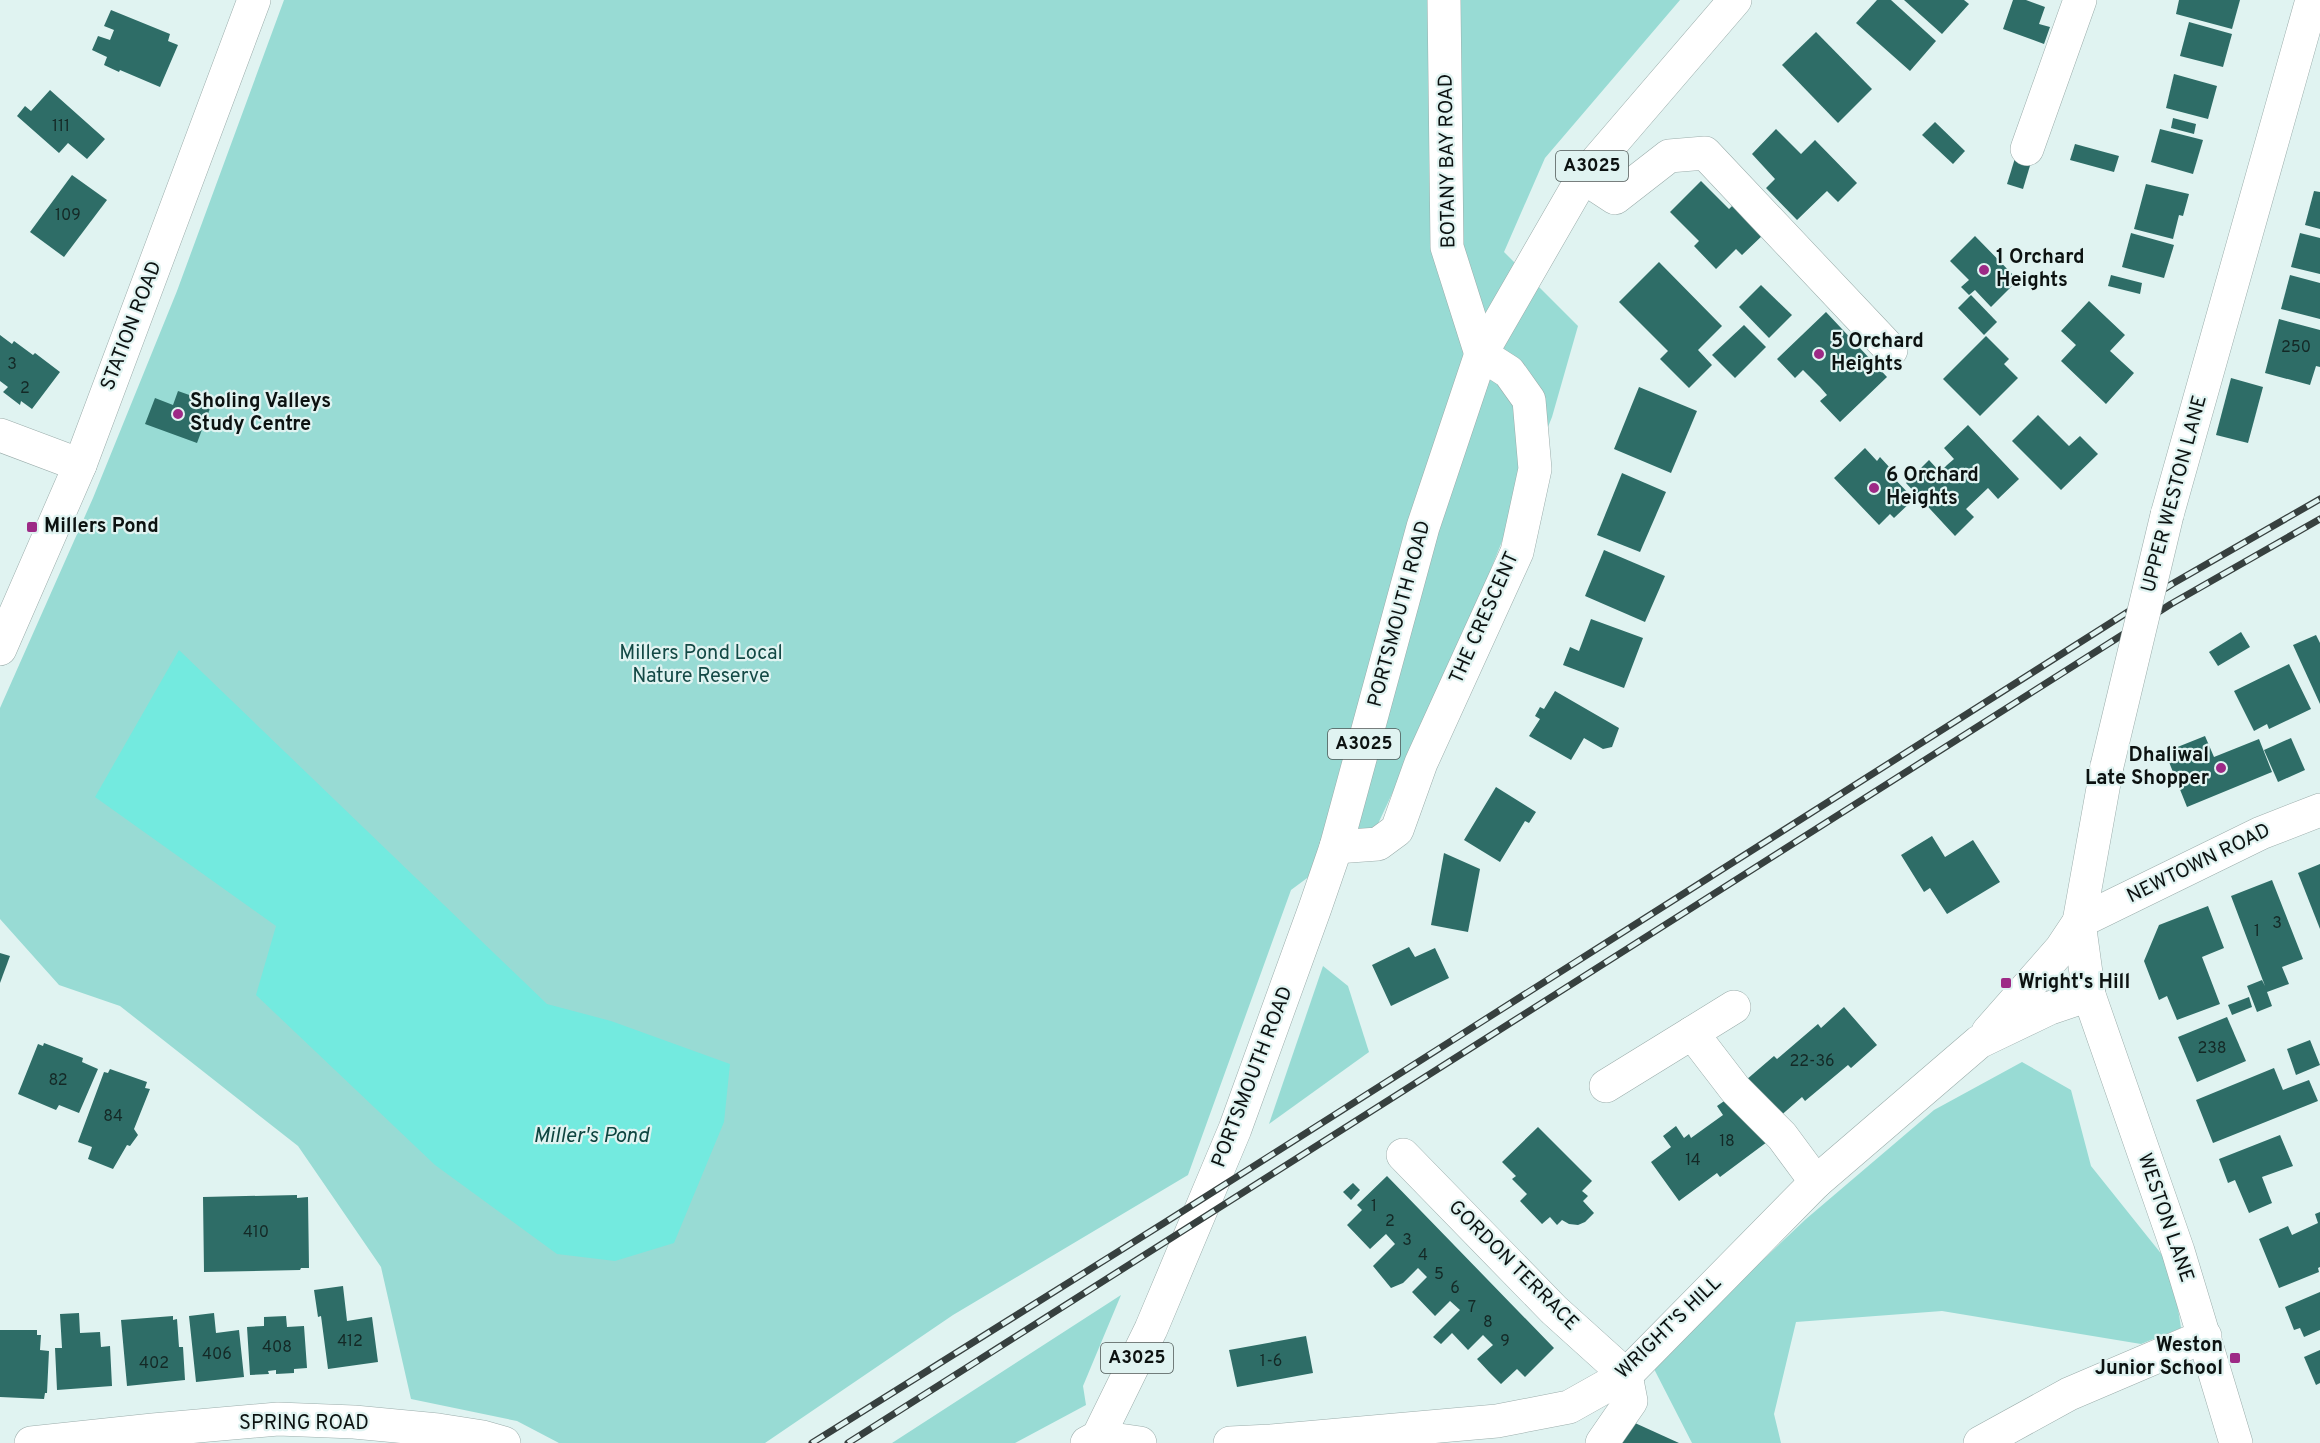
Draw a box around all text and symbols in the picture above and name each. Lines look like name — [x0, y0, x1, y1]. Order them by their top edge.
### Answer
street label: BOTANY BAY ROAD — [1433, 73, 1463, 249]
house number: 111 — [52, 117, 70, 137]
road number: A3025 — [1556, 151, 1628, 181]
house number: 109 — [55, 206, 81, 226]
place label: 1 Orchard Heights — [1996, 245, 2085, 294]
street label: STATION ROAD — [95, 258, 169, 394]
marker: 1 Orchard Heights — [1977, 263, 1991, 277]
place label: 5 Orchard Heights — [1831, 329, 1924, 378]
house number: 250 — [2281, 338, 2311, 358]
marker: 5 Orchard Heights — [1812, 347, 1826, 361]
house number: 3 — [7, 355, 17, 375]
house number: 2 — [20, 379, 30, 399]
place label: Sholing Valleys Study Centre — [190, 389, 331, 438]
street label: UPPER WESTON LANE — [2136, 392, 2214, 596]
marker: Sholing Valleys Study Centre — [171, 407, 185, 421]
place label: 6 Orchard Heights — [1886, 463, 1979, 512]
marker: 6 Orchard Heights — [1867, 481, 1881, 495]
place label: Millers Pond — [44, 514, 159, 540]
street label: PORTSMOUTH ROAD — [1363, 518, 1437, 710]
marker: Millers Pond — [25, 520, 39, 534]
street label: THE CRESCENT — [1444, 548, 1526, 688]
park label: Millers Pond Local Nature Reserve — [619, 641, 783, 690]
road number: A3025 — [1328, 729, 1400, 759]
place label: Dhaliwal Late Shopper — [2085, 743, 2210, 792]
marker: Dhaliwal Late Shopper — [2214, 761, 2228, 775]
street label: NEWTOWN ROAD — [2123, 818, 2275, 910]
house number: 3 — [2272, 914, 2282, 934]
house number: 1 — [2254, 922, 2260, 942]
place label: Wright's Hill — [2018, 970, 2130, 996]
marker: Wright's Hill — [1999, 976, 2013, 990]
street label: PORTSMOUTH ROAD — [1206, 983, 1300, 1171]
house number: 238 — [2197, 1039, 2227, 1059]
house number: 22-36 — [1789, 1052, 1835, 1072]
house number: 82 — [48, 1071, 68, 1091]
house number: 84 — [103, 1107, 123, 1127]
water label: Miller's Pond — [533, 1123, 650, 1150]
house number: 18 — [1719, 1132, 1735, 1152]
street label: WESTON LANE — [2131, 1150, 2199, 1286]
house number: 14 — [1685, 1151, 1701, 1171]
street label: GORDON TERRACE — [1442, 1195, 1584, 1337]
house number: 1 — [1371, 1197, 1377, 1217]
house number: 2 — [1385, 1212, 1395, 1232]
house number: 410 — [243, 1223, 269, 1243]
house number: 3 — [1402, 1231, 1412, 1251]
house number: 4 — [1418, 1246, 1428, 1266]
house number: 5 — [1434, 1265, 1444, 1285]
street label: WRIGHT'S HILL — [1610, 1271, 1728, 1385]
house number: 6 — [1450, 1279, 1460, 1299]
house number: 7 — [1468, 1298, 1476, 1318]
house number: 8 — [1483, 1313, 1493, 1333]
house number: 412 — [337, 1332, 363, 1352]
house number: 9 — [1500, 1332, 1510, 1352]
place label: Weston Junior School — [2095, 1333, 2223, 1382]
house number: 408 — [262, 1338, 292, 1358]
road number: A3025 — [1101, 1343, 1173, 1373]
house number: 406 — [202, 1345, 232, 1365]
marker: Weston Junior School — [2228, 1351, 2242, 1365]
house number: 1-6 — [1260, 1352, 1282, 1372]
house number: 402 — [139, 1354, 169, 1374]
street label: SPRING ROAD — [239, 1411, 369, 1437]

